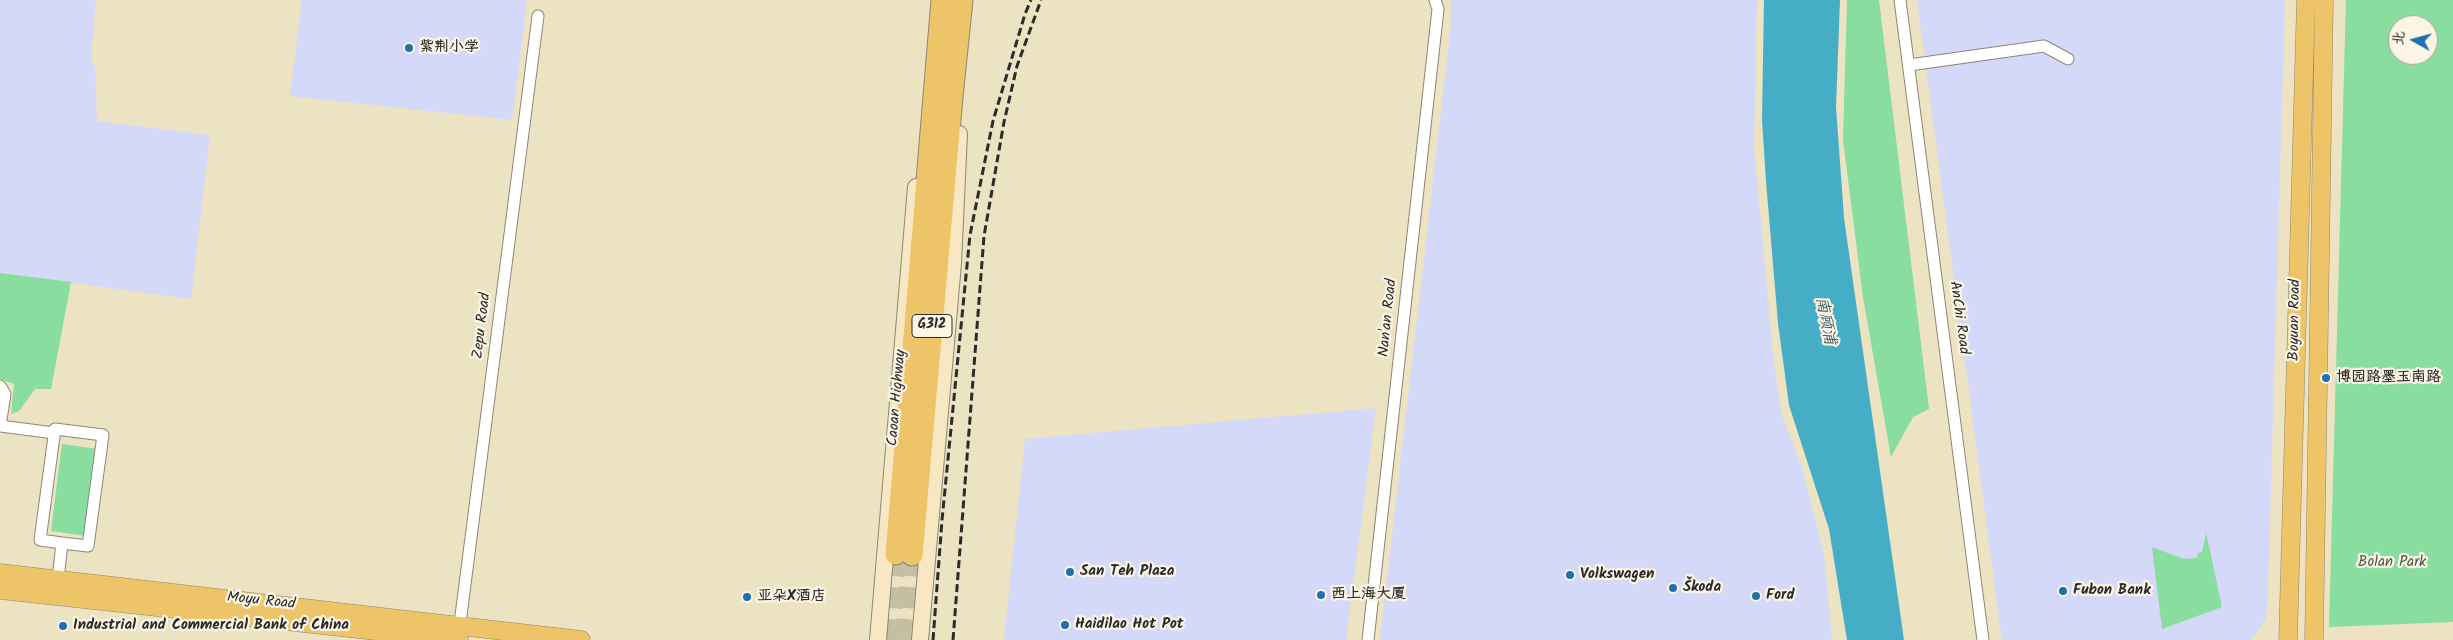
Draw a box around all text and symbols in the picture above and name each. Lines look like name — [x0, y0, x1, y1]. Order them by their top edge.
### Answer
north arrow — [2388, 15, 2438, 65]
text: 北 — [2387, 30, 2411, 47]
place label: 紫荆小学 — [419, 39, 479, 57]
marker: 紫荆小学 — [403, 42, 415, 54]
street label: Nan'an Road — [1376, 278, 1402, 358]
street label: Boyuan Road — [2286, 279, 2306, 361]
street label: AnChi Road — [1944, 280, 1972, 356]
street label: Zepu Road — [470, 292, 496, 360]
water label: 南顾浦 — [1810, 296, 1838, 346]
road number: G312 — [912, 314, 952, 338]
street label: Caoan Highway — [885, 349, 911, 447]
place label: 博园路墨玉南路 — [2336, 369, 2441, 387]
marker: 博园路墨玉南路 — [2320, 372, 2332, 384]
park label: Bolan Park — [2358, 554, 2426, 572]
place label: San Teh Plaza — [1080, 563, 1174, 581]
marker: San Teh Plaza — [1064, 566, 1076, 578]
place label: Volkswagen — [1580, 566, 1654, 584]
marker: Volkswagen — [1564, 569, 1576, 581]
place label: Škoda — [1683, 579, 1721, 597]
marker: Škoda — [1667, 582, 1679, 594]
place label: Fubon Bank — [2073, 582, 2151, 600]
marker: Fubon Bank — [2057, 585, 2069, 597]
place label: 西上海大厦 — [1331, 586, 1406, 604]
place label: Ford — [1766, 587, 1794, 605]
place label: 亚朵X酒店 — [757, 588, 826, 606]
street label: Moyu Road — [226, 589, 296, 615]
marker: 西上海大厦 — [1315, 589, 1327, 601]
marker: Ford — [1750, 590, 1762, 602]
marker: 亚朵X酒店 — [741, 591, 753, 603]
place label: Haidilao Hot Pot — [1075, 616, 1184, 634]
place label: Industrial and Commercial Bank of China — [73, 617, 349, 635]
marker: Haidilao Hot Pot — [1059, 619, 1071, 631]
marker: Industrial and Commercial Bank of China — [57, 620, 69, 632]

